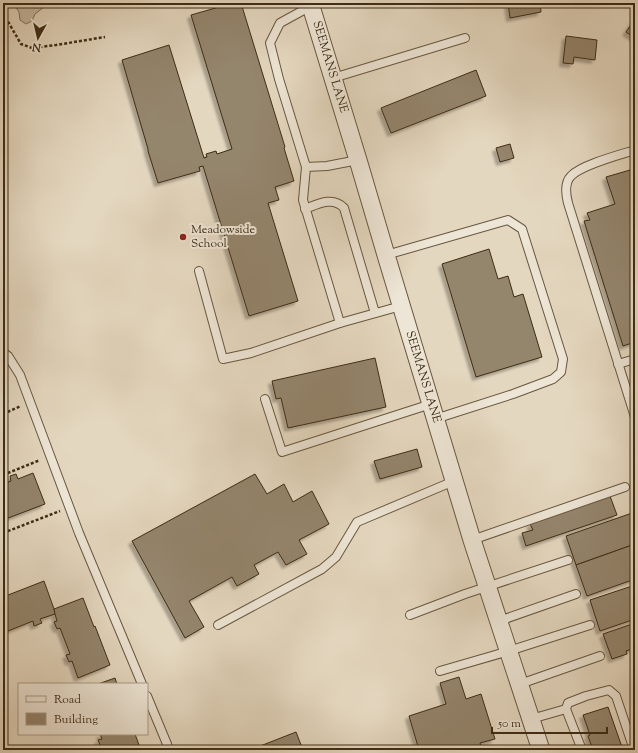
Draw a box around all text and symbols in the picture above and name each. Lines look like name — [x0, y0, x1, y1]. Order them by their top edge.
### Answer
north arrow — [18, 18, 58, 58]
street label: SEEMANS LANE — [307, 19, 353, 116]
text: N — [31, 38, 43, 56]
place label: Meadowside School — [191, 221, 255, 253]
marker: Meadowside School — [178, 232, 188, 242]
street label: SEEMANS LANE — [400, 329, 446, 426]
legend — [18, 683, 148, 735]
text: Road — [54, 691, 81, 709]
scale bar — [492, 709, 607, 735]
text: Building — [54, 711, 98, 729]
text: 50 m — [497, 715, 521, 733]

